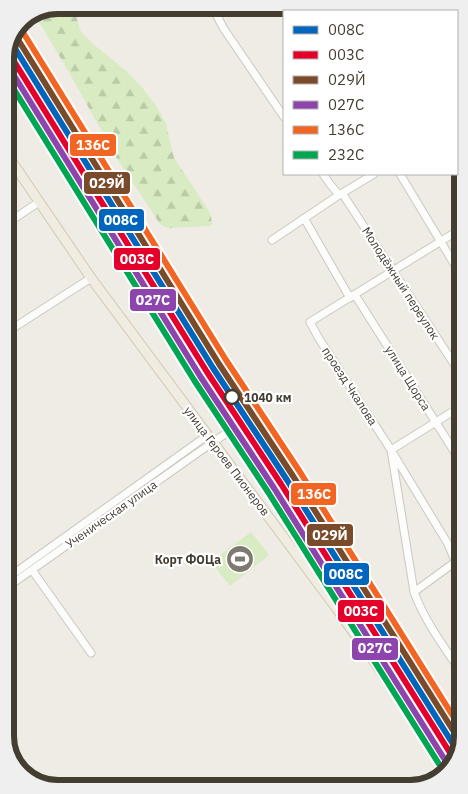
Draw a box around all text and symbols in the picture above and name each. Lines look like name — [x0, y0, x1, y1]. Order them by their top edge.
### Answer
legend — [283, 10, 458, 175]
text: 008С — [328, 20, 364, 39]
text: 003С — [328, 45, 364, 64]
text: 029Й — [328, 70, 366, 89]
text: 027С — [328, 95, 364, 114]
text: 136С — [328, 120, 364, 139]
line badge: 136С — [69, 133, 117, 157]
text: 136С — [76, 136, 110, 154]
text: 232C — [328, 145, 364, 164]
line badge: 029Й — [83, 171, 131, 195]
text: 029Й — [89, 174, 125, 192]
line badge: 008С — [98, 208, 145, 232]
text: 008С — [104, 211, 138, 229]
street label: Молодёжный переулок — [359, 224, 443, 342]
line badge: 003С — [113, 247, 161, 271]
text: 003С — [120, 250, 154, 268]
line badge: 027С — [129, 288, 177, 312]
text: 027С — [136, 291, 170, 309]
street label: улица Щорса — [382, 343, 434, 414]
street label: проезд Чкалова — [319, 344, 381, 429]
marker: 1040 км — [224, 389, 240, 405]
place label: 1040 км — [244, 390, 291, 405]
street label: улица Героев Пионеров — [181, 403, 273, 519]
street label: Ученическая улица — [62, 476, 160, 551]
line badge: 136С — [290, 482, 337, 506]
text: 136С — [297, 485, 331, 503]
line badge: 029Й — [306, 523, 354, 547]
text: 029Й — [312, 526, 348, 544]
sports icon: Корт ФОЦа — [225, 544, 255, 574]
place label: Корт ФОЦа — [155, 552, 221, 567]
line badge: 008С — [323, 562, 370, 586]
text: 008С — [329, 565, 363, 583]
line badge: 003С — [337, 599, 385, 623]
text: 003С — [344, 602, 378, 620]
line badge: 027С — [351, 637, 399, 661]
text: 027С — [358, 639, 392, 657]

